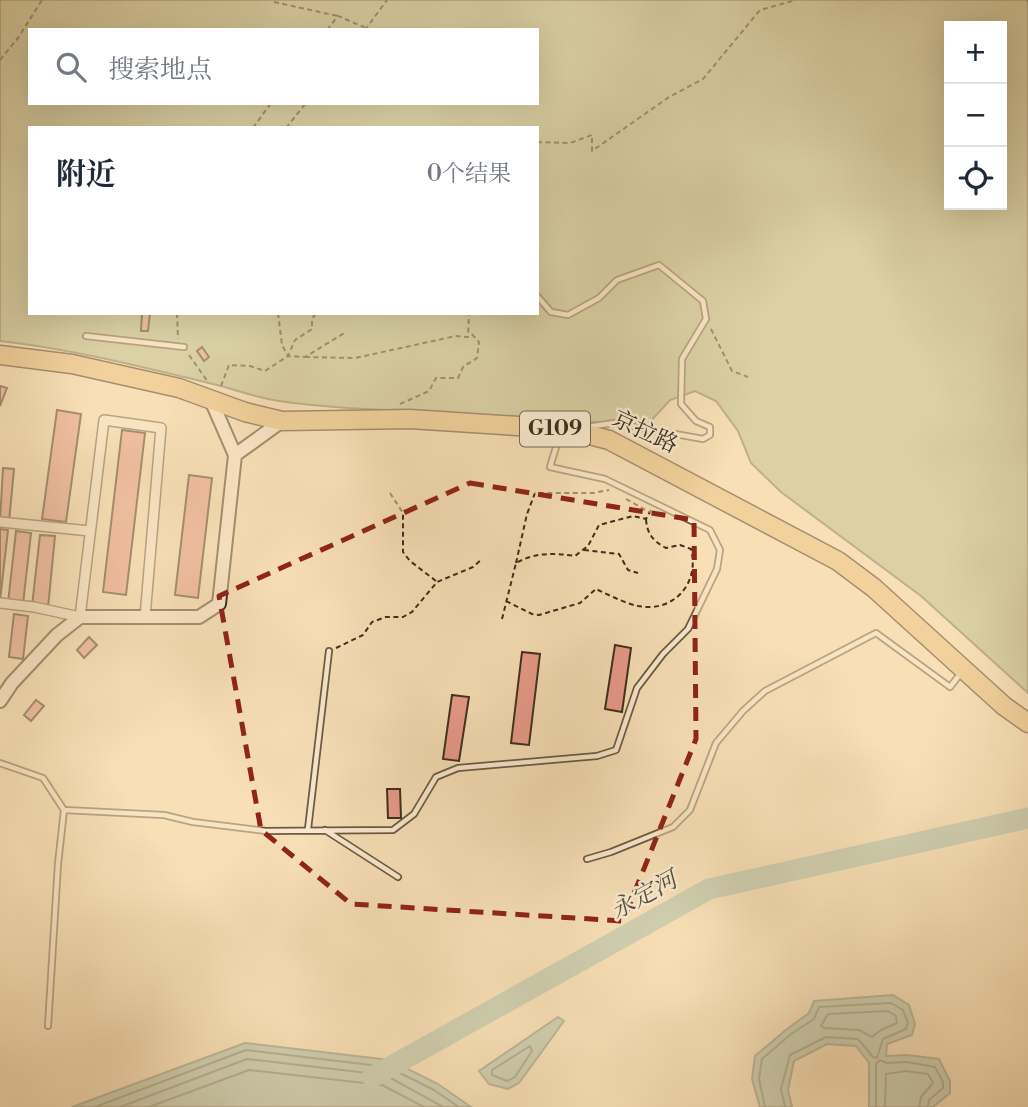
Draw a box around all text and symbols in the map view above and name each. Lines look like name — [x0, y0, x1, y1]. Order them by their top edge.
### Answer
map controls — [944, 21, 1007, 210]
button: + — [944, 21, 1007, 84]
search box — [28, 28, 539, 105]
icon: search — [52, 48, 90, 86]
text: 搜索地点 — [108, 54, 212, 86]
button: − — [944, 84, 1007, 147]
button: locate — [944, 147, 1007, 210]
text: 附近 — [56, 156, 116, 194]
text: 0个结果 — [427, 160, 511, 188]
street label: 京拉路 — [608, 405, 682, 459]
road number: G109 — [520, 412, 590, 446]
water label: 永定河 — [605, 863, 686, 927]

